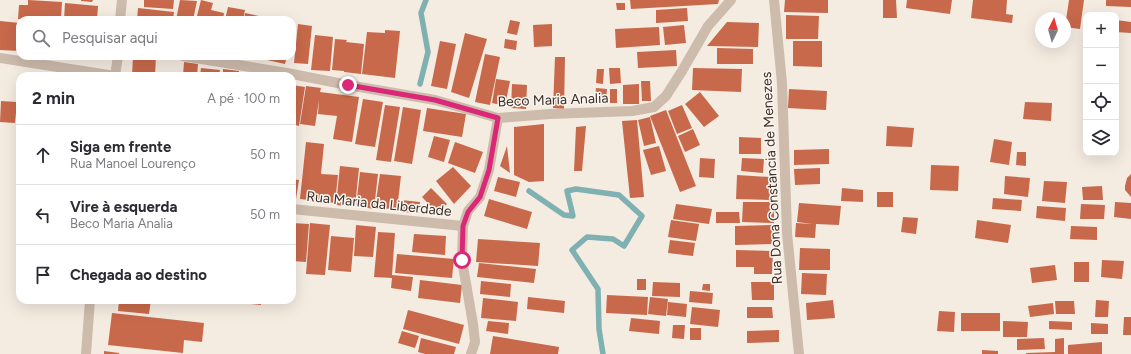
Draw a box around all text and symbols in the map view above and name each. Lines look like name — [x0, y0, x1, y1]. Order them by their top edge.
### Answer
north arrow — [1035, 12, 1071, 48]
map controls — [1083, 12, 1119, 156]
button: + — [1083, 12, 1119, 48]
search box — [16, 16, 296, 60]
icon: search — [30, 27, 52, 49]
text: Pesquisar aqui — [62, 29, 158, 47]
button: − — [1083, 48, 1119, 84]
street label: Rua Dona Constancia de Menezes — [758, 71, 786, 285]
route end — [339, 76, 357, 94]
button: locate — [1083, 84, 1119, 120]
text: 2 min — [32, 88, 75, 108]
street label: Beco Maria Analia — [497, 90, 609, 110]
text: A pé · 100 m — [207, 91, 280, 106]
button: layers — [1083, 120, 1119, 156]
text: Siga em frente — [70, 138, 171, 156]
icon: ahead — [32, 144, 54, 166]
text: 50 m — [250, 147, 280, 162]
text: Rua Manoel Lourenço — [70, 156, 196, 171]
street label: Rua Maria da Liberdade — [306, 188, 453, 220]
text: Vire à esquerda — [70, 198, 177, 216]
icon: left — [32, 204, 54, 226]
text: 50 m — [250, 207, 280, 222]
text: Beco Maria Analia — [70, 216, 173, 231]
route start — [453, 251, 471, 269]
icon: arrive — [32, 264, 54, 286]
text: Chegada ao destino — [70, 266, 207, 284]

